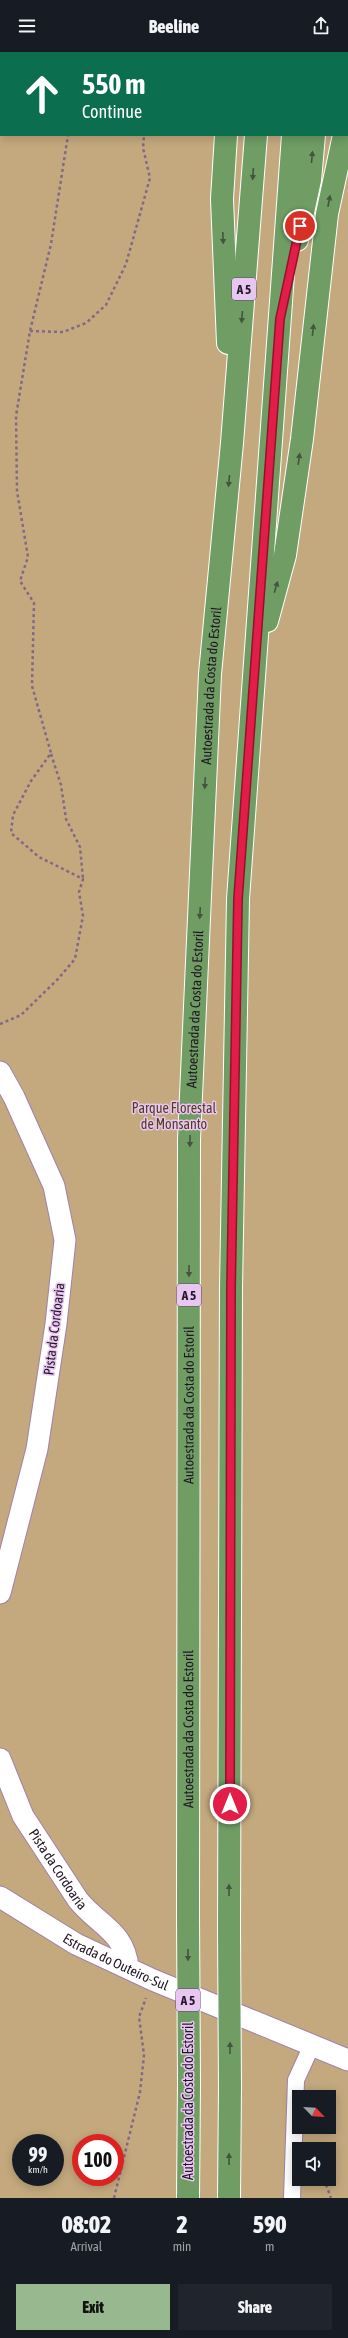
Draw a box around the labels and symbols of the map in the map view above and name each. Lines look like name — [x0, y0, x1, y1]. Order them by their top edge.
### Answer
one-way arrow — [309, 151, 315, 163]
one-way arrow — [249, 168, 256, 180]
one-way arrow — [327, 195, 333, 207]
pin — [283, 209, 317, 243]
one-way arrow — [220, 232, 227, 244]
road number: A 5 — [232, 278, 256, 300]
one-way arrow — [238, 311, 245, 323]
one-way arrow — [310, 324, 316, 336]
one-way arrow — [296, 453, 302, 465]
one-way arrow — [225, 475, 232, 487]
one-way arrow — [274, 580, 280, 593]
street label: Autoestrada da Costa do Estoril — [198, 606, 224, 765]
one-way arrow — [202, 777, 209, 789]
one-way arrow — [196, 907, 203, 919]
street label: Autoestrada da Costa do Estoril — [183, 930, 206, 1088]
park label: Parque Florestal de Monsanto — [132, 1100, 216, 1132]
one-way arrow — [186, 1135, 193, 1147]
one-way arrow — [186, 1265, 192, 1278]
street label: Pista da Cordoaria — [40, 1282, 68, 1376]
road number: A 5 — [177, 1284, 201, 1306]
street label: Autoestrada da Costa do Estoril — [181, 1326, 197, 1484]
street label: Autoestrada da Costa do Estoril — [180, 1650, 196, 1808]
position arrow — [209, 1783, 251, 1825]
street label: Pista da Cordoaria — [26, 1826, 90, 1913]
one-way arrow — [226, 1884, 233, 1896]
street label: Estrada do Outeiro-Sul — [60, 1930, 171, 1994]
one-way arrow — [185, 1949, 191, 1962]
road number: A 5 — [176, 1989, 200, 2011]
street label: Autoestrada da Costa do Estoril — [180, 2022, 196, 2180]
one-way arrow — [227, 2041, 233, 2054]
north arrow — [292, 2090, 336, 2134]
speed limit sign: 100 — [72, 2134, 124, 2186]
one-way arrow — [226, 2152, 232, 2165]

